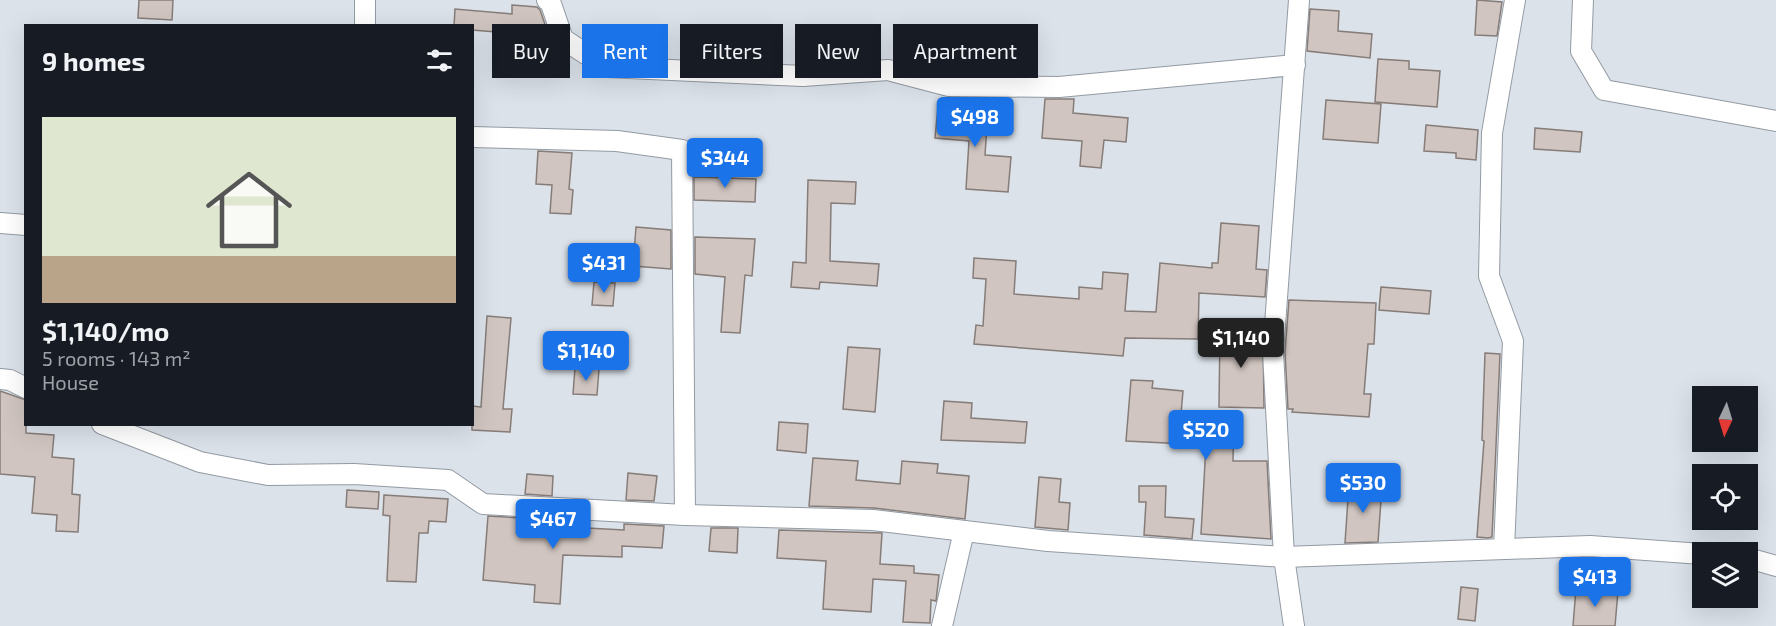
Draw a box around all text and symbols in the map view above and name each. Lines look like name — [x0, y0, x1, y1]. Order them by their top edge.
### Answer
chip: Buy — [492, 24, 570, 78]
chip: Rent — [582, 24, 668, 78]
chip: Filters — [680, 24, 783, 78]
chip: New — [795, 24, 881, 78]
chip: Apartment — [893, 24, 1038, 78]
icon: filters — [423, 44, 456, 77]
text: 9 homes — [42, 45, 145, 76]
pin: $498 — [939, 97, 1011, 148]
text: $498 — [951, 104, 999, 128]
pin: $344 — [689, 138, 761, 189]
text: $344 — [701, 145, 749, 169]
icon: home — [195, 156, 303, 264]
pin: $431 — [568, 243, 640, 294]
text: $431 — [582, 250, 626, 274]
text: $1,140/mo — [42, 315, 169, 346]
pin: $1,140 — [1192, 318, 1290, 369]
text: $1,140 — [1212, 325, 1270, 349]
pin: $1,140 — [537, 331, 635, 382]
text: $1,140 — [557, 338, 615, 362]
text: 5 rooms · 143 m² — [42, 346, 191, 370]
text: House — [42, 370, 99, 394]
north arrow — [1692, 386, 1758, 452]
map controls — [1692, 386, 1758, 608]
pin: $520 — [1170, 410, 1242, 461]
text: $520 — [1183, 417, 1229, 441]
pin: $530 — [1327, 463, 1399, 514]
button: locate — [1692, 464, 1758, 530]
text: $530 — [1340, 470, 1386, 494]
pin: $467 — [517, 499, 589, 550]
text: $467 — [530, 506, 576, 530]
button: layers — [1692, 542, 1758, 608]
pin: $413 — [1559, 557, 1631, 608]
text: $413 — [1573, 564, 1617, 588]

